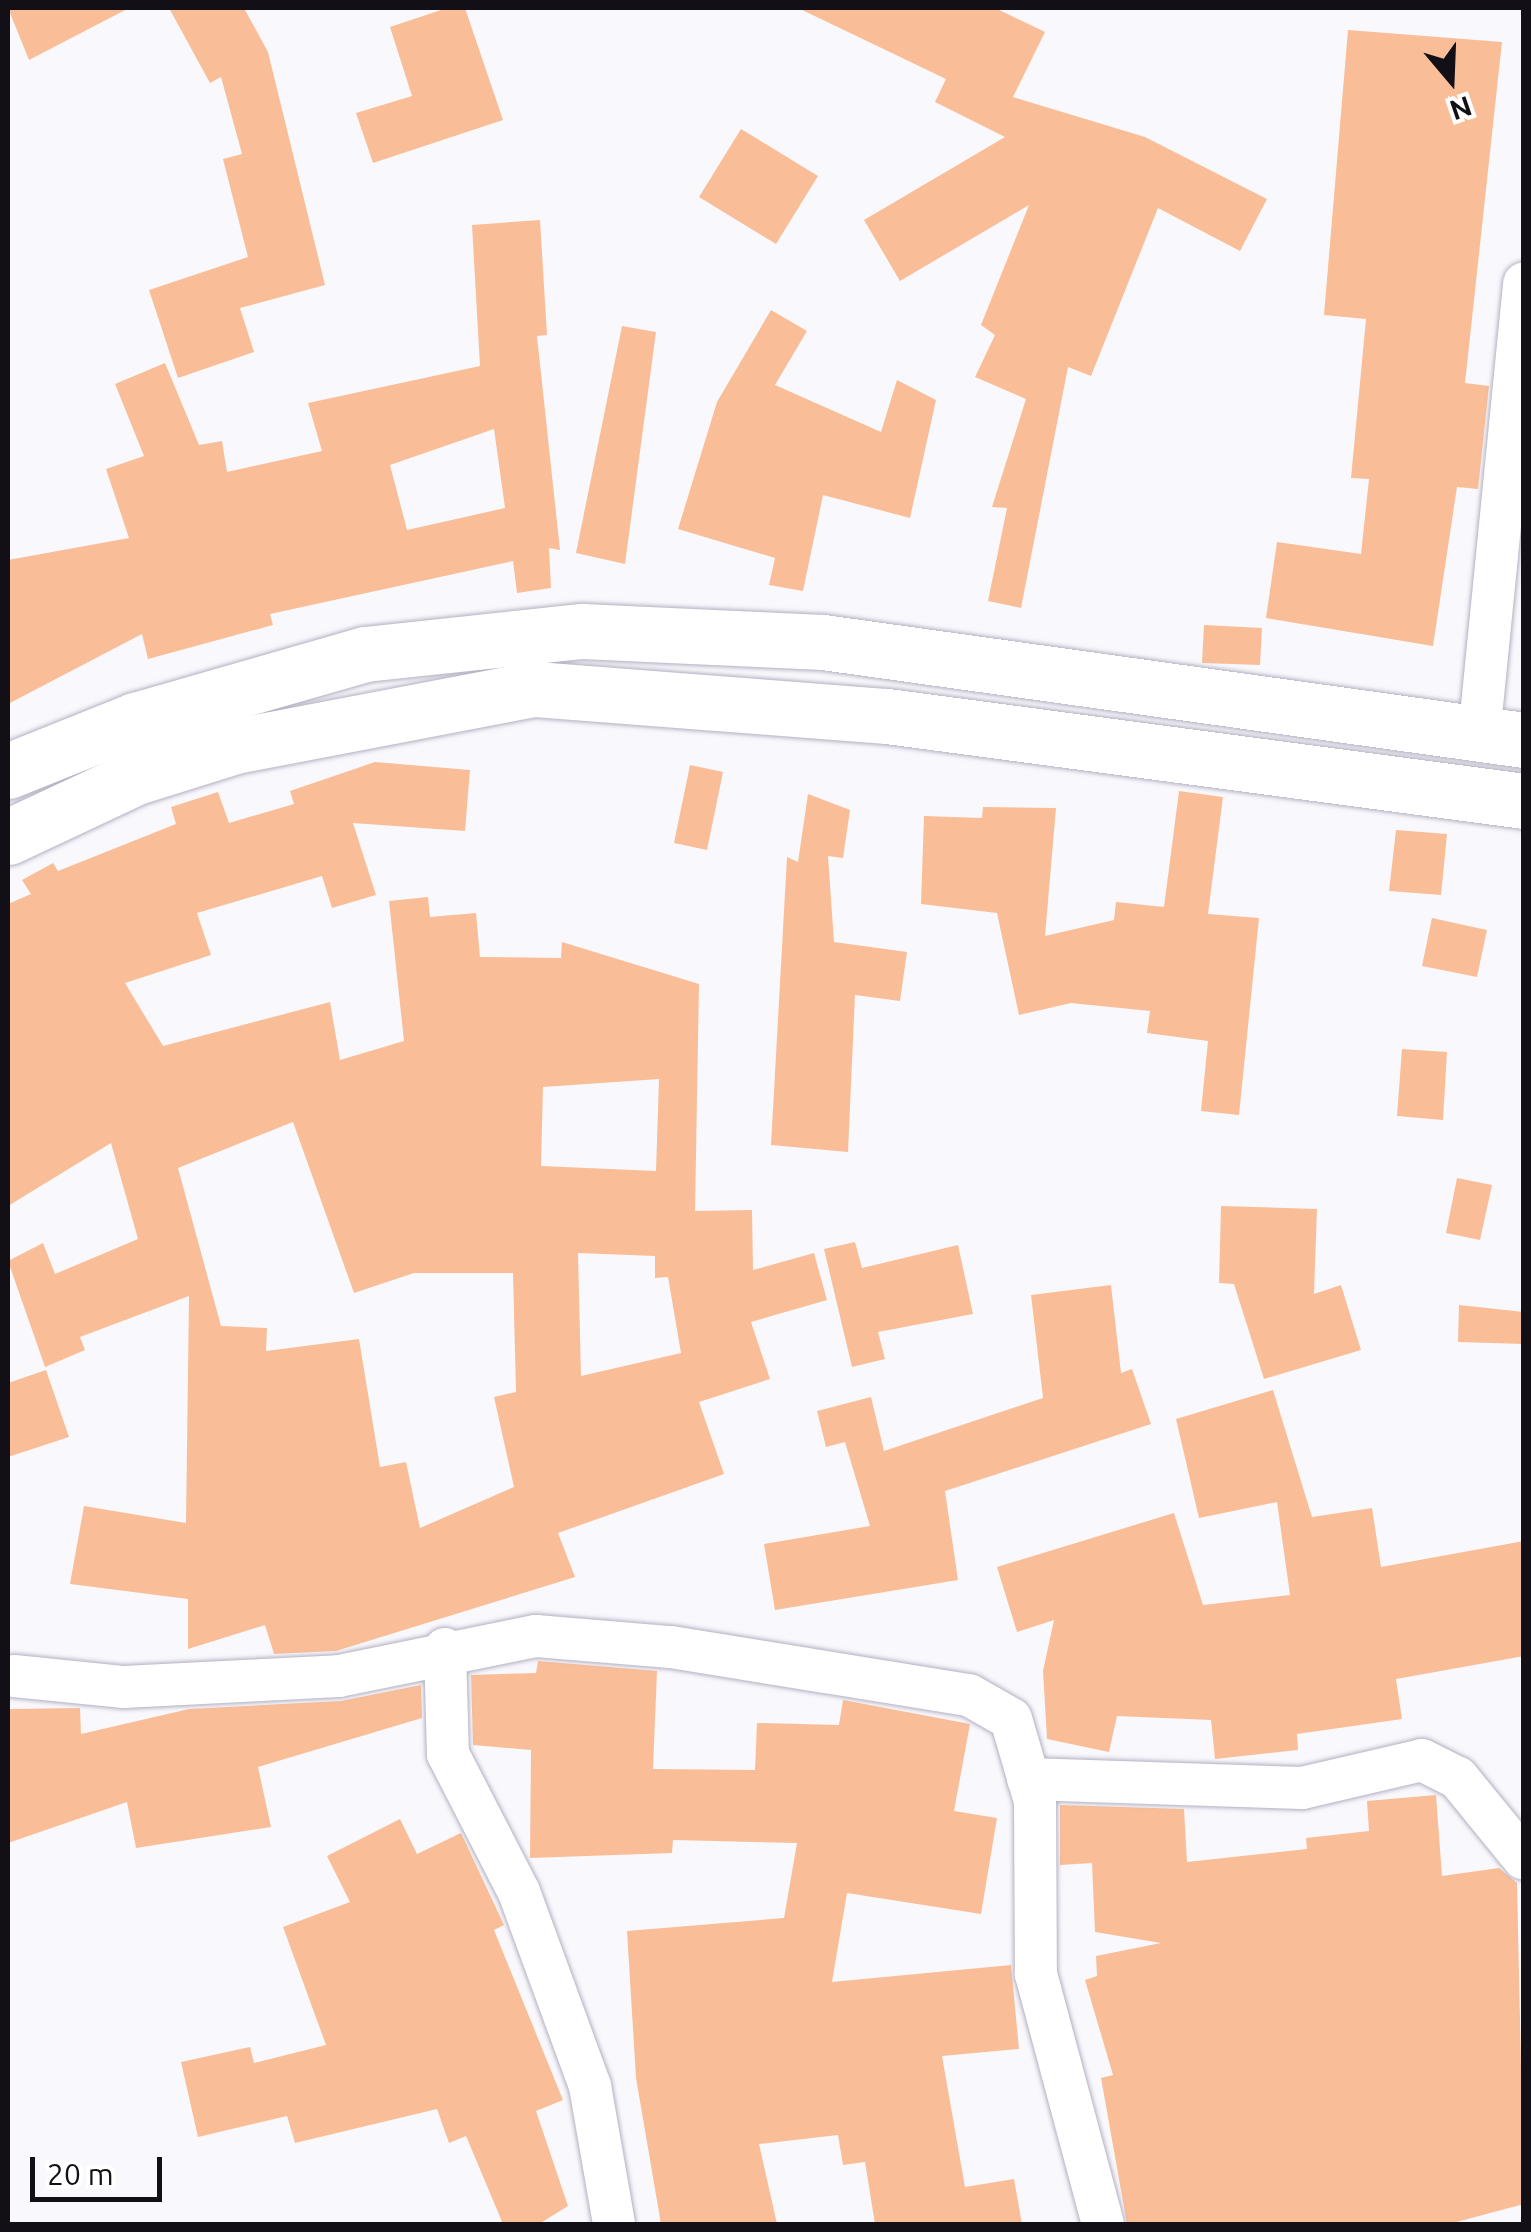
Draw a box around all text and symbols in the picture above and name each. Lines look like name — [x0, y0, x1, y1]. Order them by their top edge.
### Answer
north arrow — [1401, 30, 1501, 130]
text: N — [1446, 91, 1476, 127]
scale bar — [35, 2137, 168, 2199]
text: 20 m — [47, 2157, 114, 2191]

